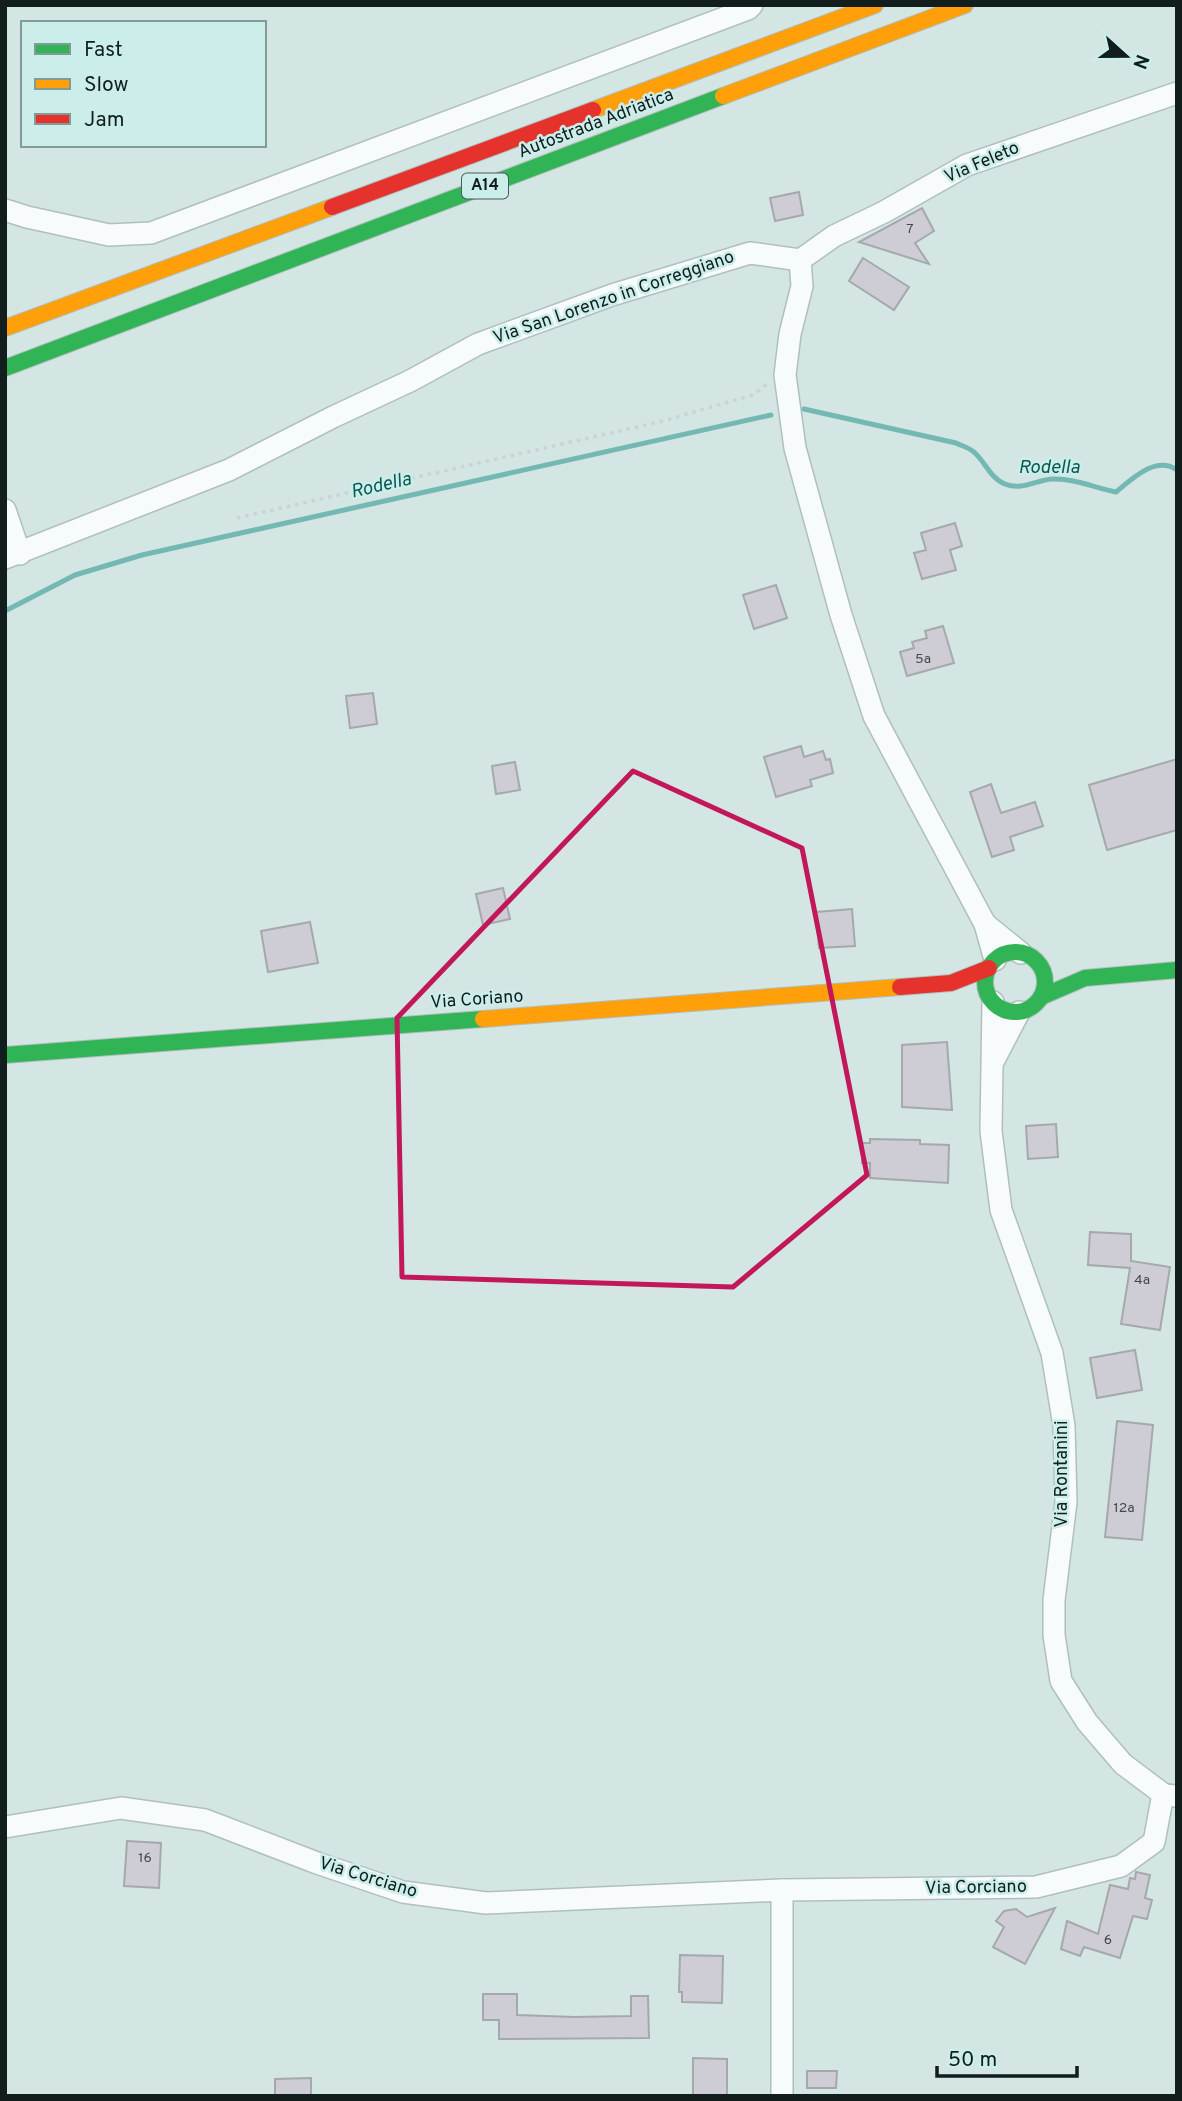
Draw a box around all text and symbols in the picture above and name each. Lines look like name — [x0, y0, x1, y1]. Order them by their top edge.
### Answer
legend — [21, 21, 266, 147]
north arrow — [1091, 21, 1161, 91]
text: Fast — [84, 37, 123, 64]
text: N — [1126, 51, 1154, 72]
text: Slow — [84, 72, 129, 99]
street label: Autostrada Adriatica — [515, 84, 677, 164]
text: Jam — [84, 107, 125, 134]
street label: Via Feleto — [941, 137, 1023, 189]
road number: A14 — [462, 174, 508, 198]
house number: 7 — [906, 221, 914, 238]
street label: Via San Lorenzo in Correggiano — [490, 246, 738, 350]
water label: Rodella — [1018, 456, 1080, 480]
water label: Rodella — [348, 467, 414, 505]
house number: 5a — [915, 651, 931, 668]
street label: Via Coriano — [430, 985, 524, 1015]
house number: 4a — [1134, 1272, 1150, 1289]
street label: Via Rontanini — [1051, 1420, 1074, 1528]
house number: 12a — [1113, 1500, 1135, 1517]
house number: 16 — [138, 1850, 152, 1867]
street label: Via Corciano — [316, 1852, 420, 1904]
street label: Via Corciano — [925, 1876, 1027, 1900]
house number: 6 — [1104, 1932, 1112, 1949]
scale bar — [937, 2035, 1077, 2078]
text: 50 m — [948, 2047, 997, 2074]

